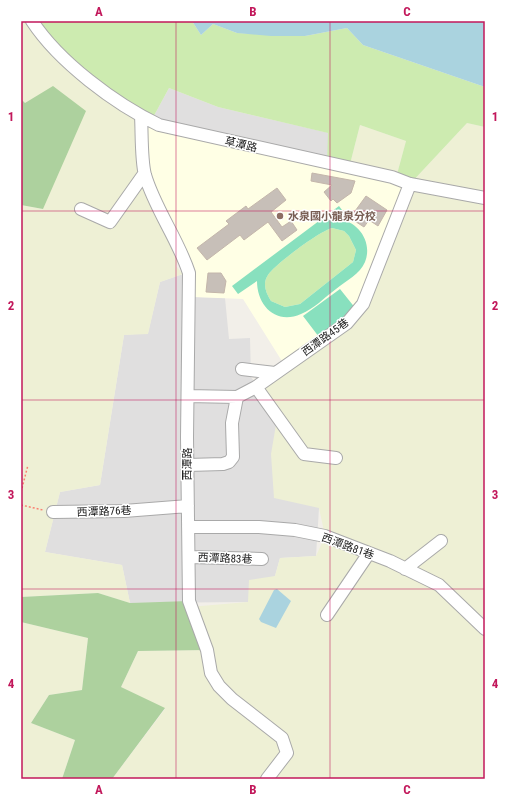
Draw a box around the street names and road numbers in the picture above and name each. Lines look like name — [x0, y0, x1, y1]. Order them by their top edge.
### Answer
street label: 草潭路 — [223, 134, 258, 155]
street label: 西潭路45巷 — [299, 316, 351, 359]
street label: 西潭路 — [181, 448, 194, 481]
street label: 西潭路76巷 — [76, 504, 132, 519]
street label: 西潭路81巷 — [320, 531, 376, 562]
street label: 西潭路83巷 — [197, 551, 253, 566]

